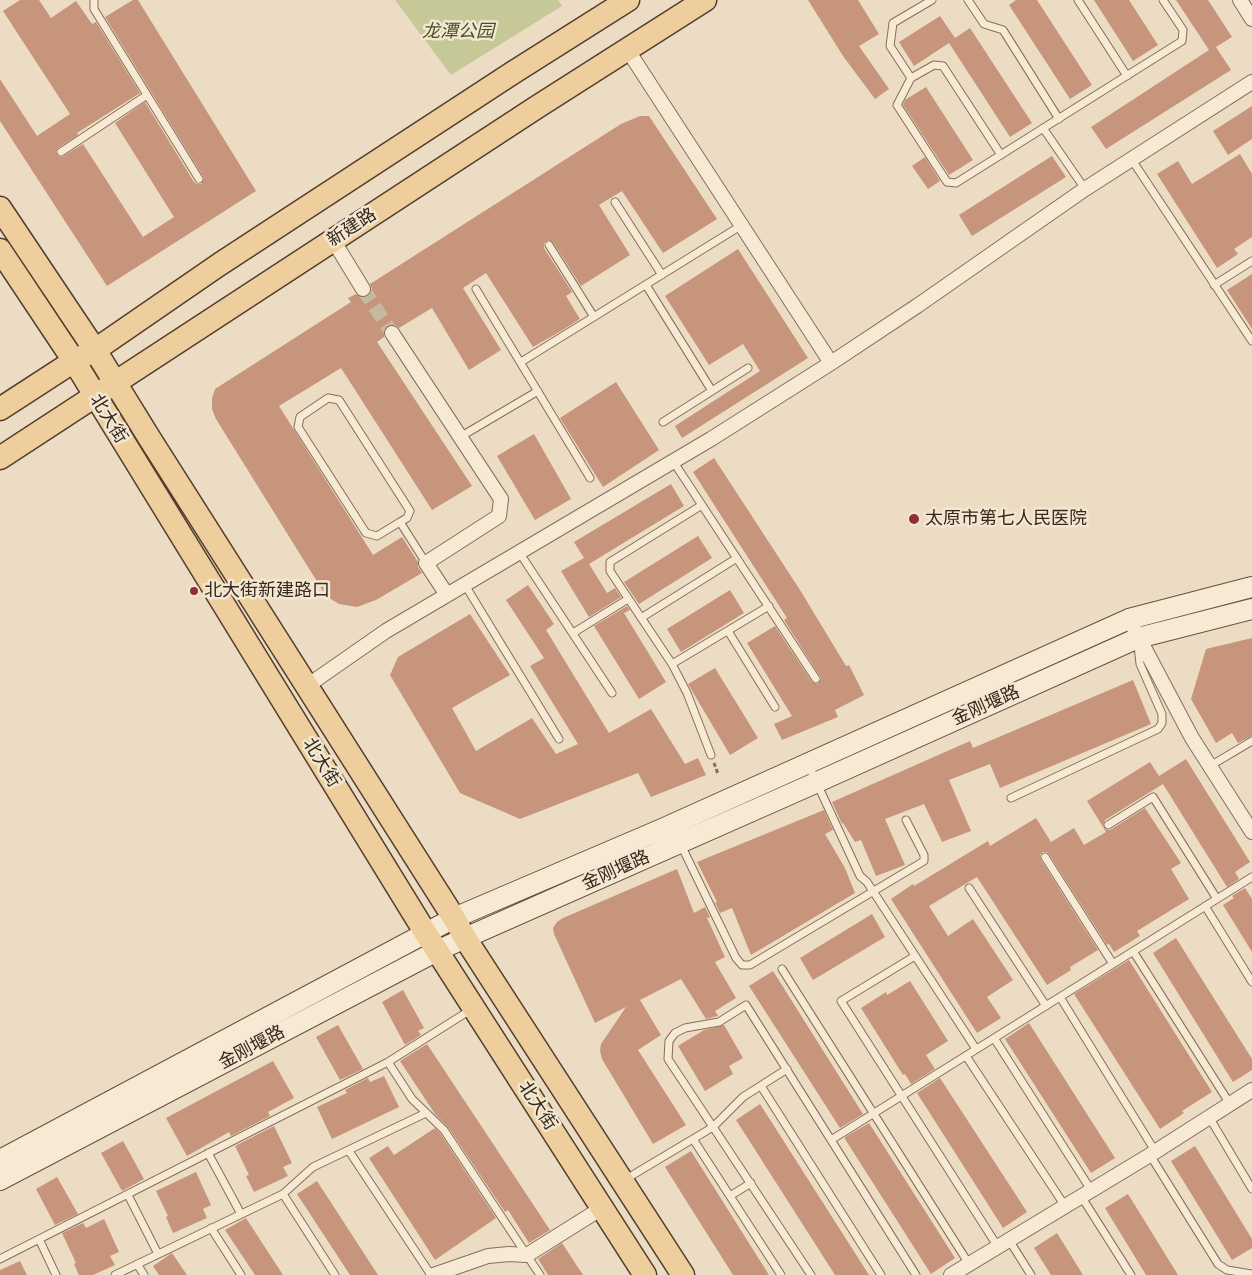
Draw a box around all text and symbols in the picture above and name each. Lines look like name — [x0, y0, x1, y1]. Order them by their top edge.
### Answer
park label: 龙潭公园 — [422, 21, 494, 43]
street label: 新建路 — [323, 204, 381, 252]
street label: 北大街 — [85, 390, 131, 448]
place label: 太原市第七人民医院 — [925, 508, 1087, 530]
marker: 太原市第七人民医院 — [907, 512, 921, 526]
place label: 北大街新建路口 — [204, 580, 330, 602]
marker: 北大街新建路口 — [188, 585, 200, 597]
street label: 金刚堰路 — [949, 681, 1023, 731]
street label: 北大街 — [298, 734, 344, 792]
street label: 金刚堰路 — [579, 846, 653, 896]
street label: 金刚堰路 — [215, 1022, 289, 1074]
street label: 北大街 — [513, 1077, 561, 1135]

